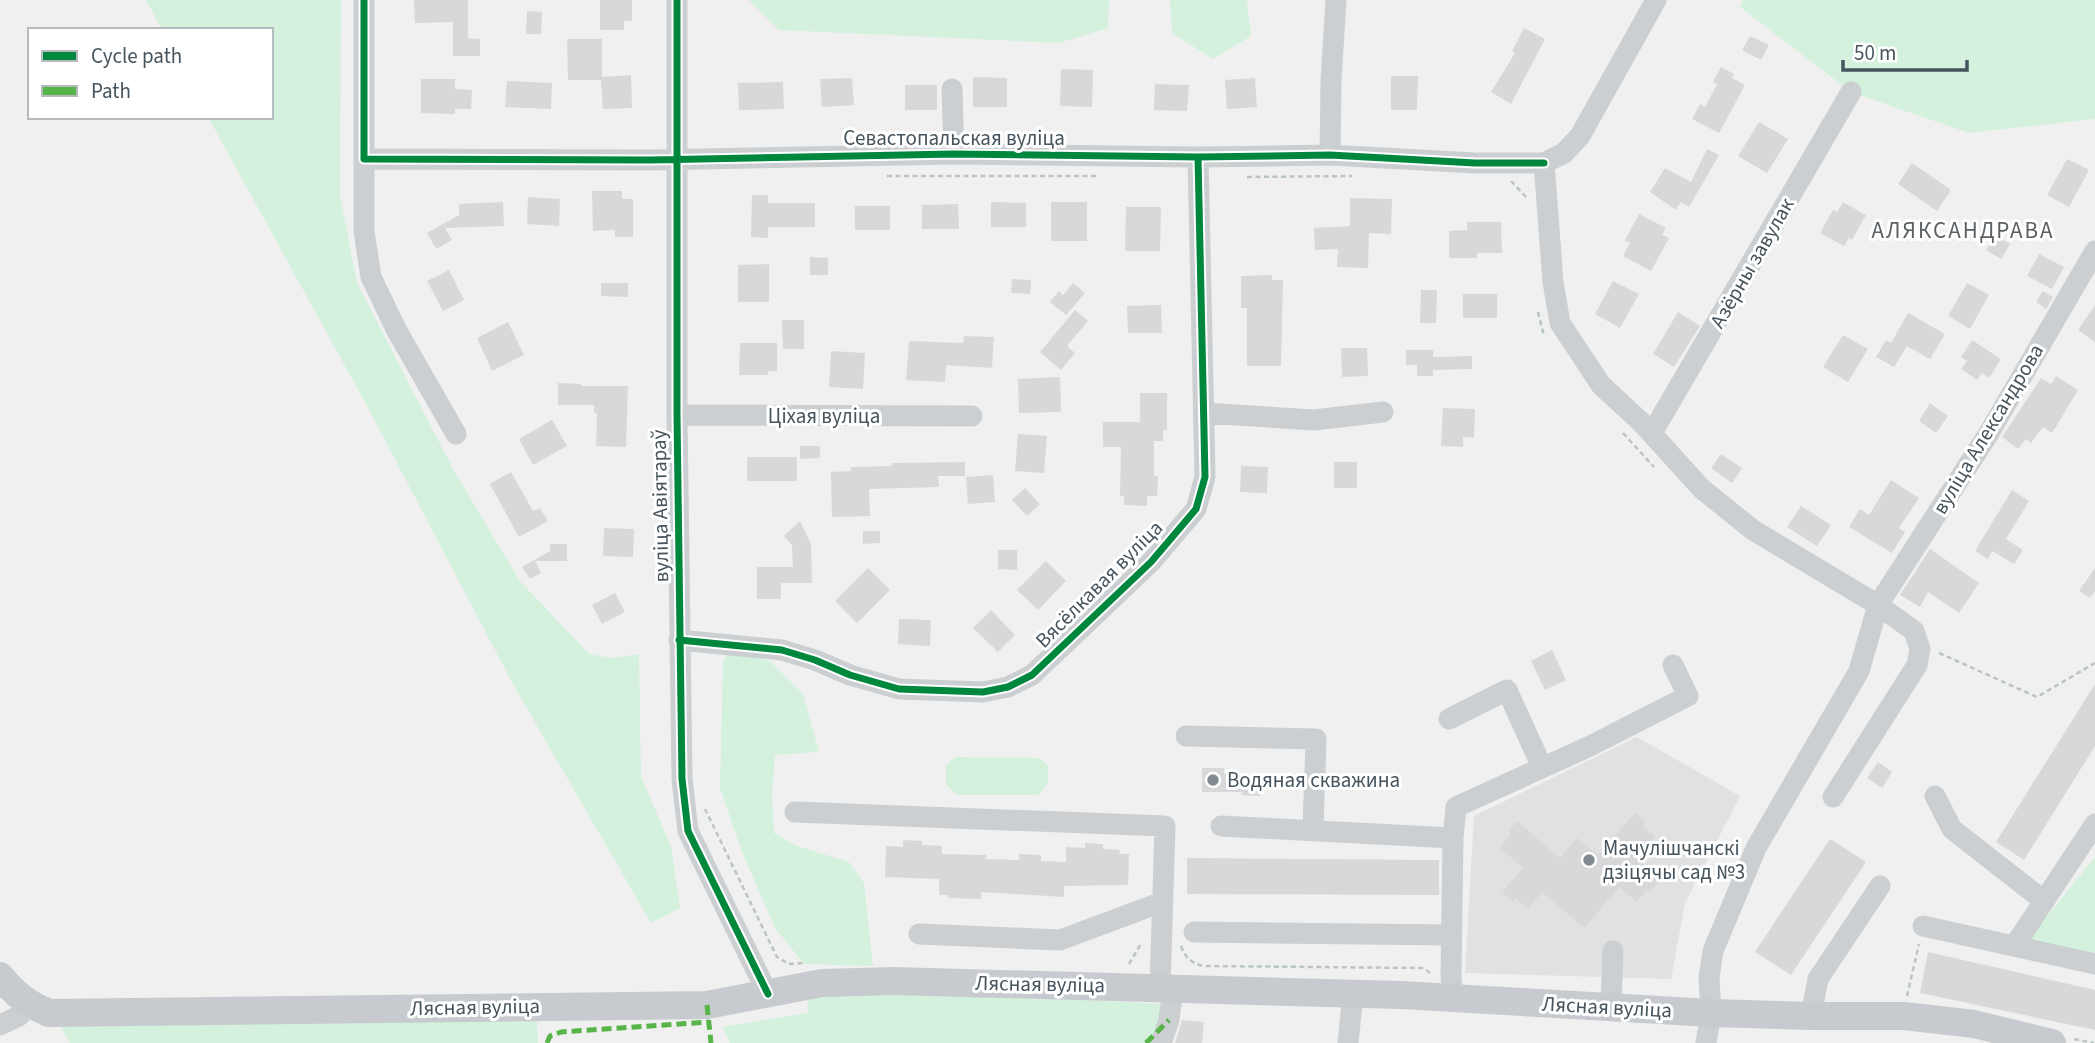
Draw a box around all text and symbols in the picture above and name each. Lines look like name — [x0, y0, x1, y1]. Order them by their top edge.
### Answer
legend — [28, 28, 273, 119]
scale bar — [1843, 28, 1967, 72]
text: 50 m — [1854, 38, 1896, 68]
text: Cycle path — [91, 41, 182, 71]
text: Path — [91, 76, 131, 106]
street label: Севастопальская вуліца — [843, 123, 1065, 153]
street label: Азёрны завулак — [1703, 192, 1802, 334]
district label: АЛЯКСАНДРАВА — [1871, 214, 2055, 247]
street label: вуліца Александрова — [1925, 338, 2051, 520]
street label: Ціхая вуліца — [768, 401, 880, 431]
street label: вуліца Авіятараў — [644, 429, 676, 583]
street label: Вясёлкавая вуліца — [1028, 513, 1170, 655]
place label: Водяная скважина — [1227, 765, 1400, 795]
marker: Водяная скважина — [1205, 772, 1221, 788]
place label: Мачулішчанскі дзіцячы сад №3 — [1603, 833, 1745, 887]
marker: Мачулішчанскі дзіцячы сад №3 — [1581, 852, 1597, 868]
street label: Лясная вуліца — [975, 968, 1105, 1000]
street label: Лясная вуліца — [1541, 989, 1673, 1025]
street label: Лясная вуліца — [410, 991, 540, 1023]

